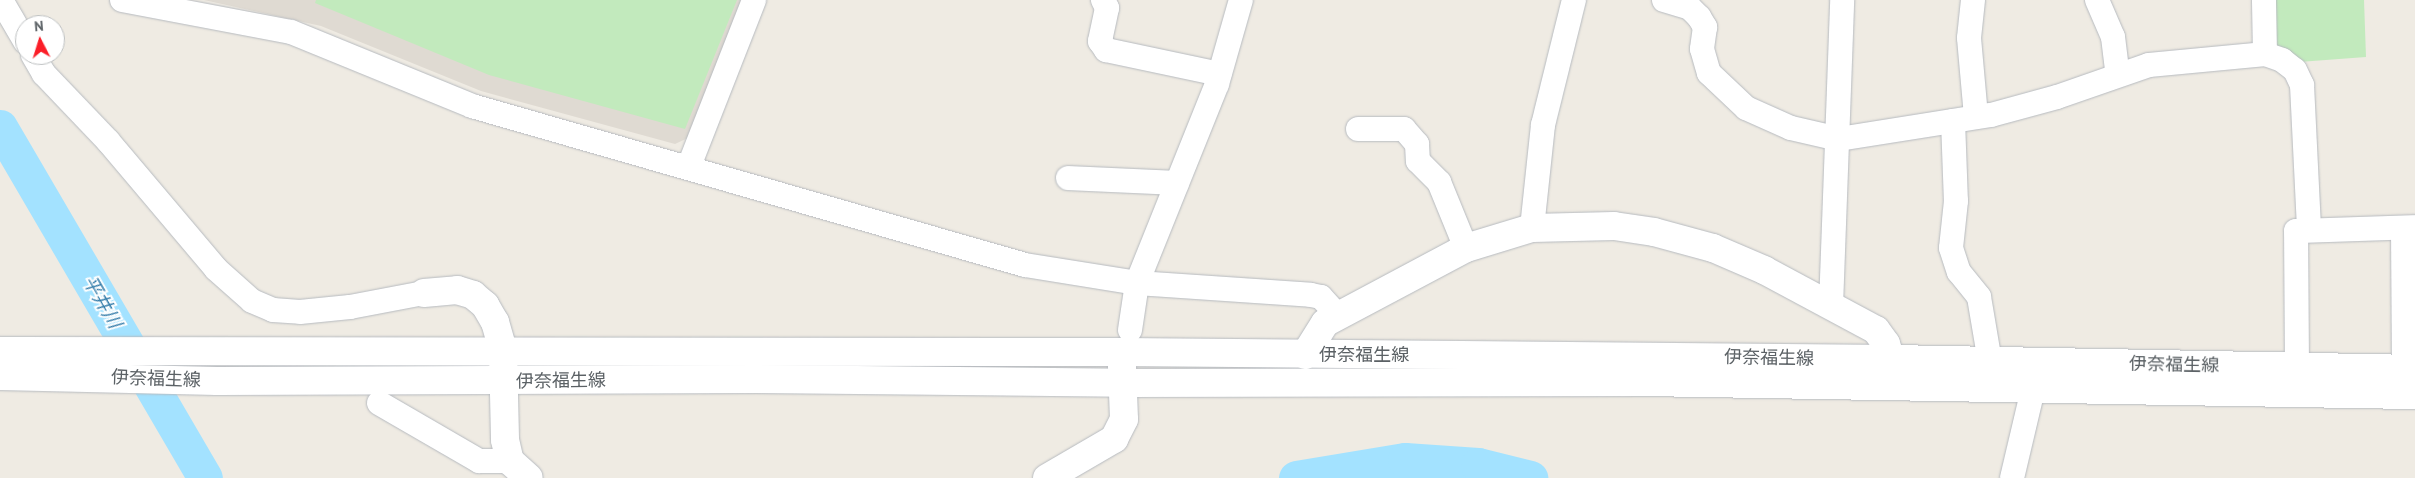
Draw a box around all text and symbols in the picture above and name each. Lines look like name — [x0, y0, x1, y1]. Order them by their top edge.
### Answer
north arrow — [15, 15, 65, 65]
text: N — [33, 17, 44, 35]
water label: 平井川 — [78, 272, 126, 332]
street label: 伊奈福生線 — [1319, 344, 1409, 366]
street label: 伊奈福生線 — [1724, 346, 1814, 370]
street label: 伊奈福生線 — [2129, 353, 2219, 377]
street label: 伊奈福生線 — [111, 367, 201, 391]
street label: 伊奈福生線 — [516, 369, 606, 393]

